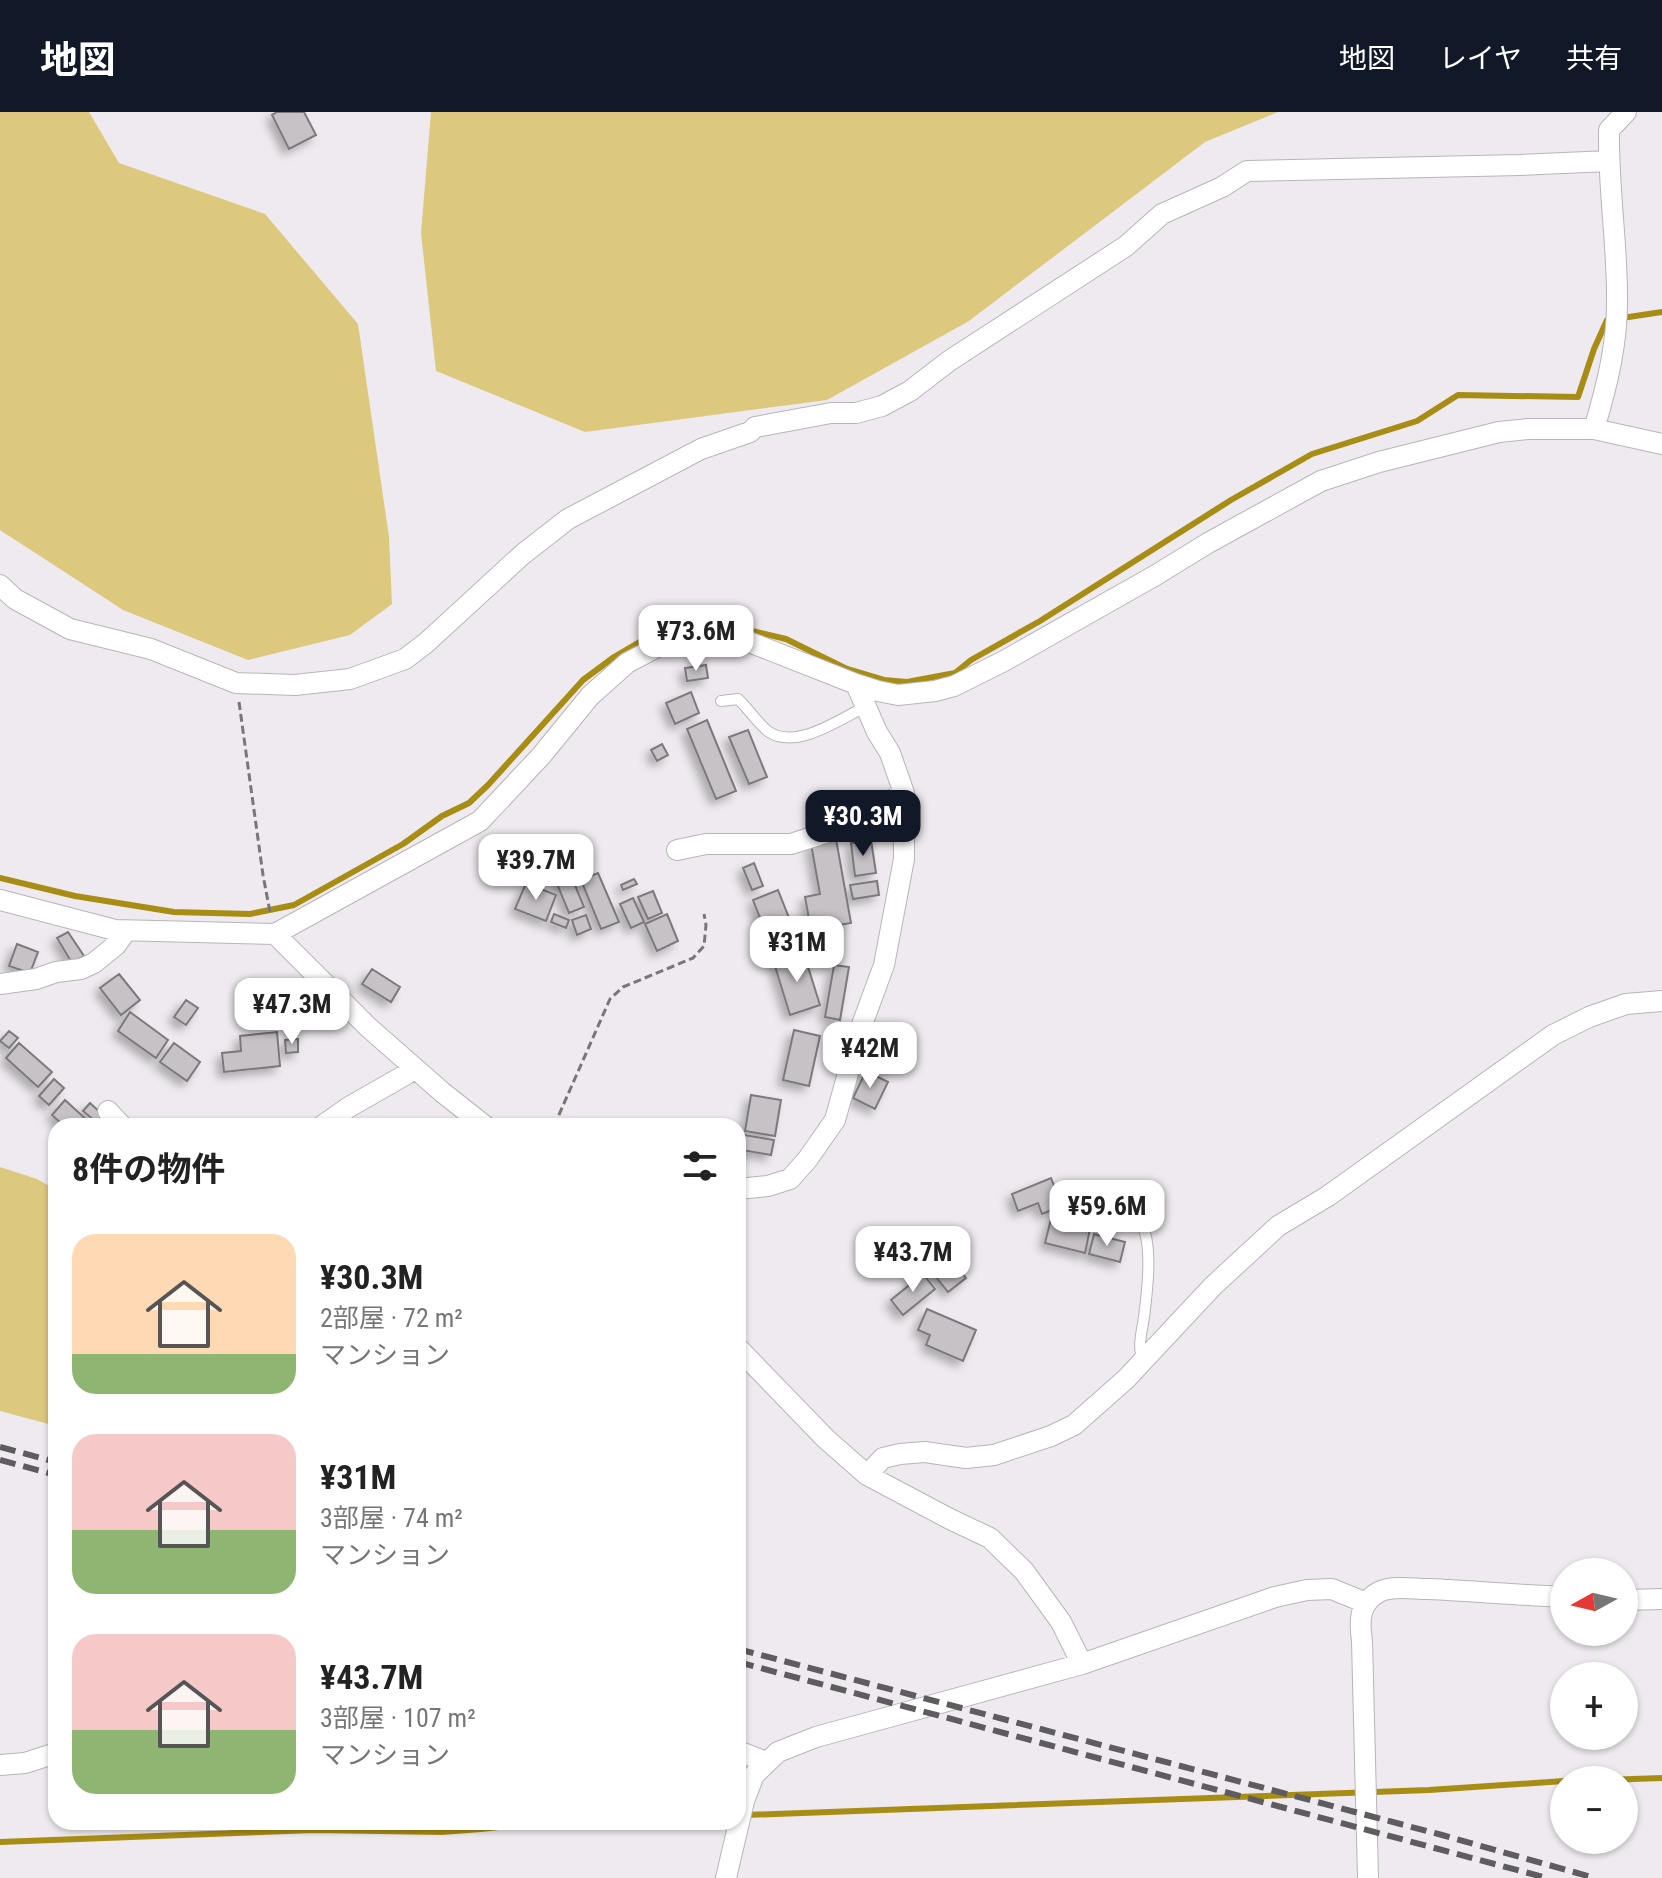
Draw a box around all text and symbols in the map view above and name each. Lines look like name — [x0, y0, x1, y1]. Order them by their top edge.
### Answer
text: 地図 — [40, 38, 116, 82]
text: 地図 — [1339, 42, 1395, 75]
text: レイヤ — [1439, 42, 1522, 75]
text: 共有 — [1566, 42, 1622, 75]
pin: ¥73.6M — [631, 605, 761, 673]
text: ¥73.6M — [656, 616, 736, 646]
pin: ¥30.3M — [798, 790, 928, 858]
text: ¥30.3M — [823, 801, 903, 831]
pin: ¥39.7M — [471, 834, 601, 902]
text: ¥39.7M — [496, 845, 576, 875]
pin: ¥31M — [750, 916, 844, 984]
text: ¥31M — [768, 927, 826, 957]
pin: ¥47.3M — [227, 978, 357, 1046]
text: ¥47.3M — [252, 989, 332, 1019]
pin: ¥42M — [823, 1022, 917, 1090]
text: ¥42M — [841, 1033, 899, 1063]
icon: filters — [678, 1144, 722, 1188]
text: 8件の物件 — [72, 1149, 225, 1189]
pin: ¥59.6M — [1042, 1180, 1172, 1248]
text: ¥59.6M — [1067, 1191, 1147, 1221]
pin: ¥43.7M — [848, 1226, 978, 1294]
text: ¥43.7M — [873, 1237, 953, 1267]
text: ¥30.3M — [320, 1257, 423, 1297]
icon: home — [136, 1266, 232, 1362]
text: 2部屋 · 72 m² — [320, 1303, 463, 1333]
text: マンション — [320, 1340, 450, 1370]
text: ¥31M — [320, 1457, 396, 1497]
icon: home — [136, 1466, 232, 1562]
text: 3部屋 · 74 m² — [320, 1503, 463, 1533]
text: マンション — [320, 1540, 450, 1570]
north arrow — [1550, 1558, 1638, 1646]
map controls — [1550, 1558, 1638, 1854]
text: ¥43.7M — [320, 1657, 423, 1697]
button: + — [1550, 1662, 1638, 1750]
icon: home — [136, 1666, 232, 1762]
text: 3部屋 · 107 m² — [320, 1703, 476, 1733]
text: マンション — [320, 1740, 450, 1770]
button: − — [1550, 1766, 1638, 1854]

